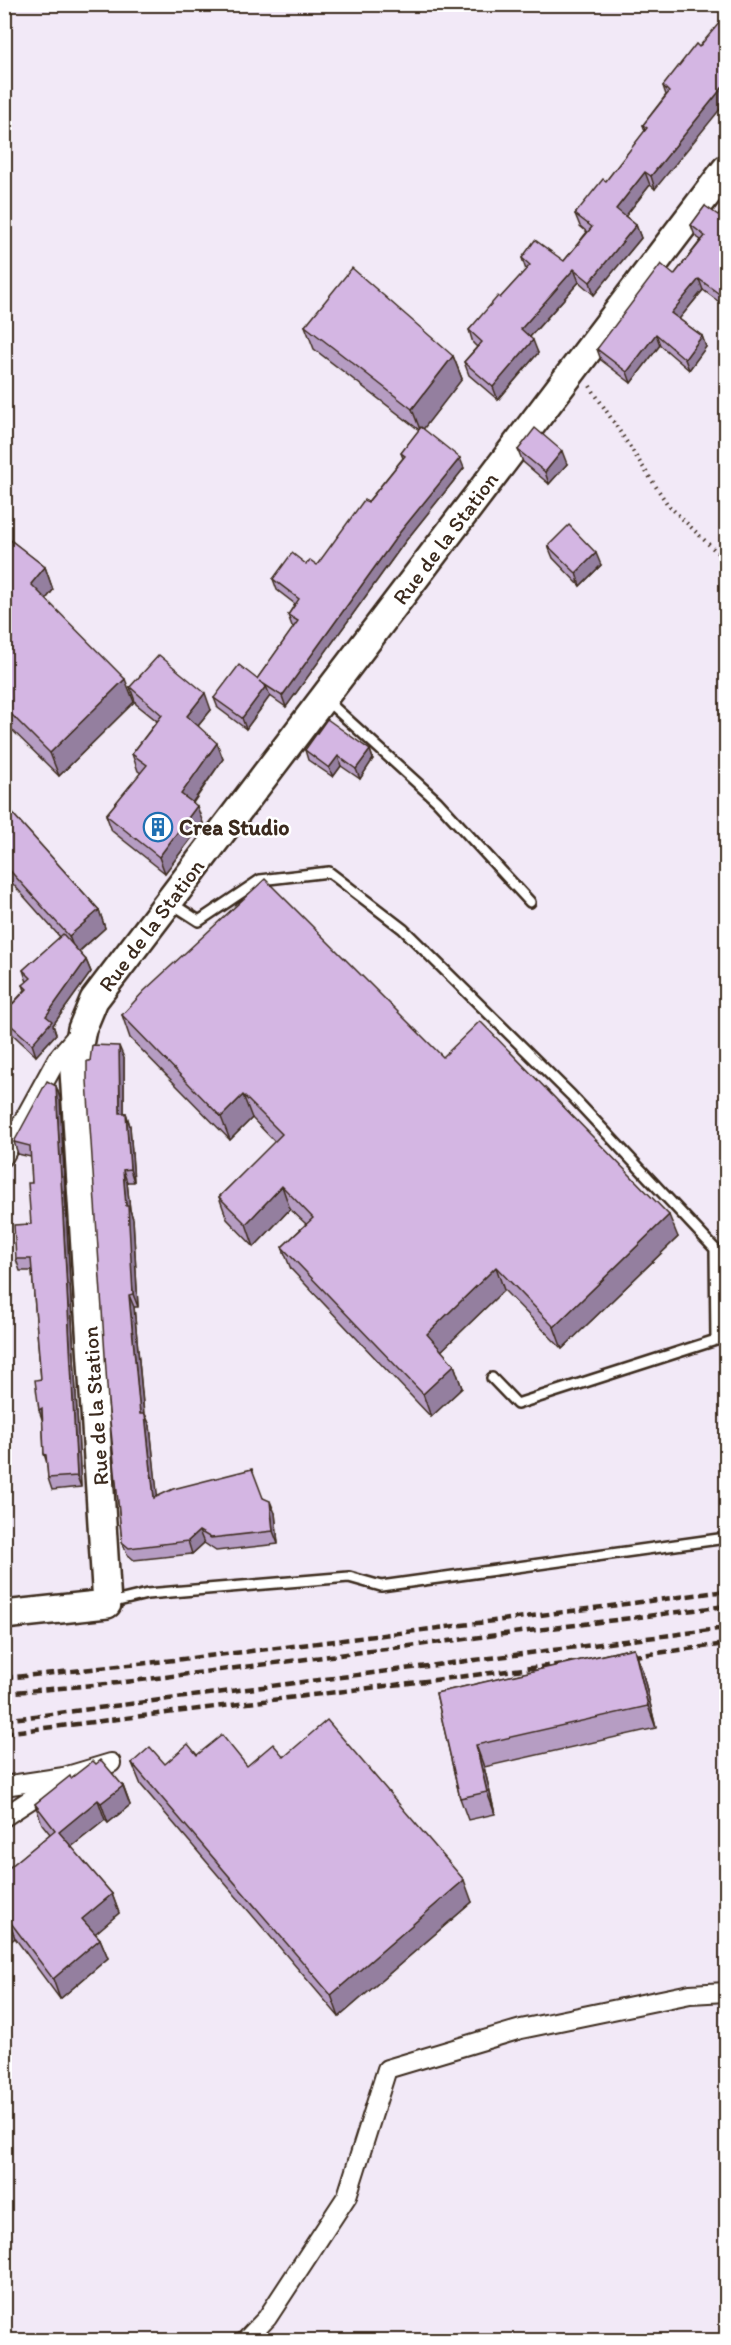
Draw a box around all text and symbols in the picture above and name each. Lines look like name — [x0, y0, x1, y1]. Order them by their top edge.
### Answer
street label: Rue de la Station — [387, 466, 504, 610]
building icon: Crea Studio — [142, 811, 174, 843]
place label: Crea Studio — [179, 814, 290, 841]
street label: Rue de la Station — [93, 853, 210, 997]
street label: Rue de la Station — [76, 1325, 115, 1486]

